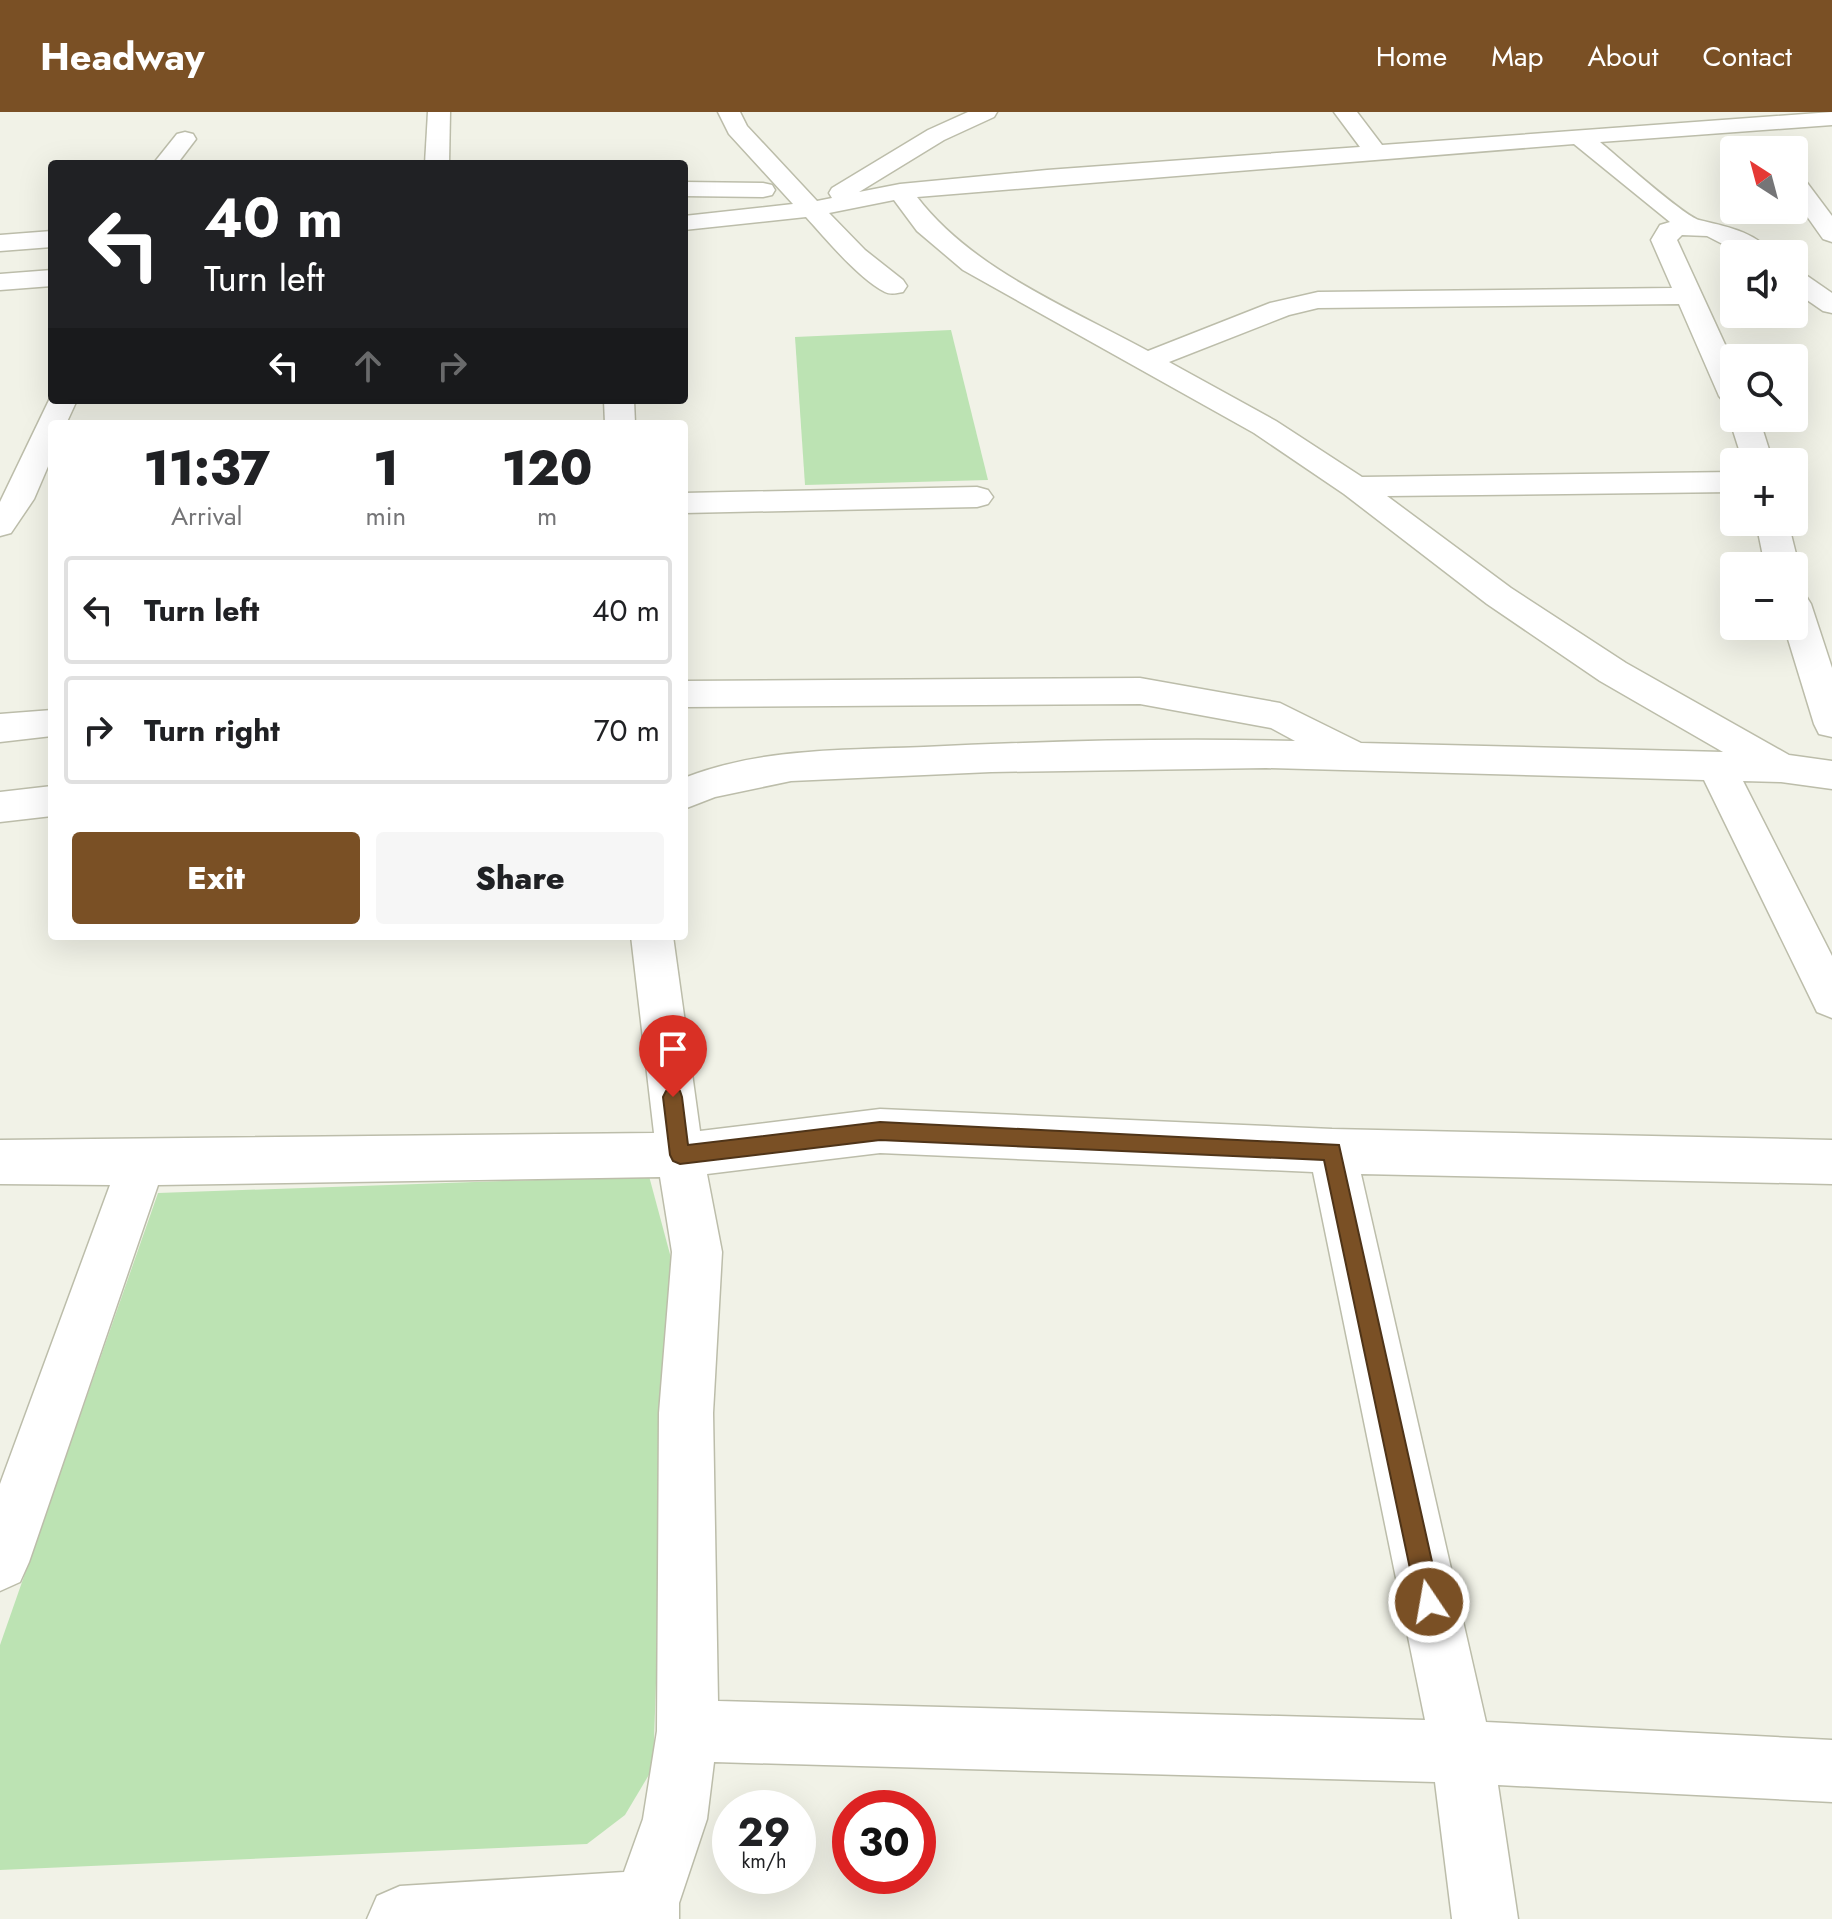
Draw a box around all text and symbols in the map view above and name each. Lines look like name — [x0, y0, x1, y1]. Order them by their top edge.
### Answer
text: Headway — [40, 29, 205, 84]
text: Home — [1376, 36, 1447, 77]
text: Map — [1491, 36, 1543, 77]
text: About — [1587, 36, 1659, 77]
text: Contact — [1703, 36, 1792, 77]
north arrow — [1720, 136, 1808, 224]
map controls — [1720, 136, 1808, 640]
text: 40 m — [204, 177, 343, 258]
icon: left — [72, 192, 176, 296]
button: sound — [1720, 240, 1808, 328]
text: Turn left — [204, 252, 325, 304]
icon: left — [262, 344, 306, 388]
icon: ahead — [346, 344, 390, 388]
icon: right — [430, 344, 474, 388]
button: search — [1720, 344, 1808, 432]
text: 11:37 — [143, 434, 270, 503]
text: 1 — [373, 434, 399, 503]
text: 120 — [502, 434, 592, 503]
button: + — [1720, 448, 1808, 536]
text: Arrival — [171, 497, 243, 535]
text: min — [366, 497, 406, 535]
text: m — [537, 497, 557, 535]
button: − — [1720, 552, 1808, 640]
icon: left — [76, 588, 120, 632]
text: Turn left — [144, 589, 259, 632]
text: 40 m — [592, 589, 660, 632]
icon: right — [76, 708, 120, 752]
text: Turn right — [144, 709, 280, 752]
text: 70 m — [594, 709, 660, 752]
button: Exit — [72, 832, 360, 924]
button: Share — [376, 832, 664, 924]
pin — [639, 1015, 707, 1097]
icon: arrive — [651, 1027, 695, 1071]
position arrow — [1387, 1560, 1471, 1644]
speed limit sign: 30 — [832, 1790, 936, 1894]
text: 29 — [738, 1803, 791, 1861]
text: km/h — [741, 1847, 787, 1876]

